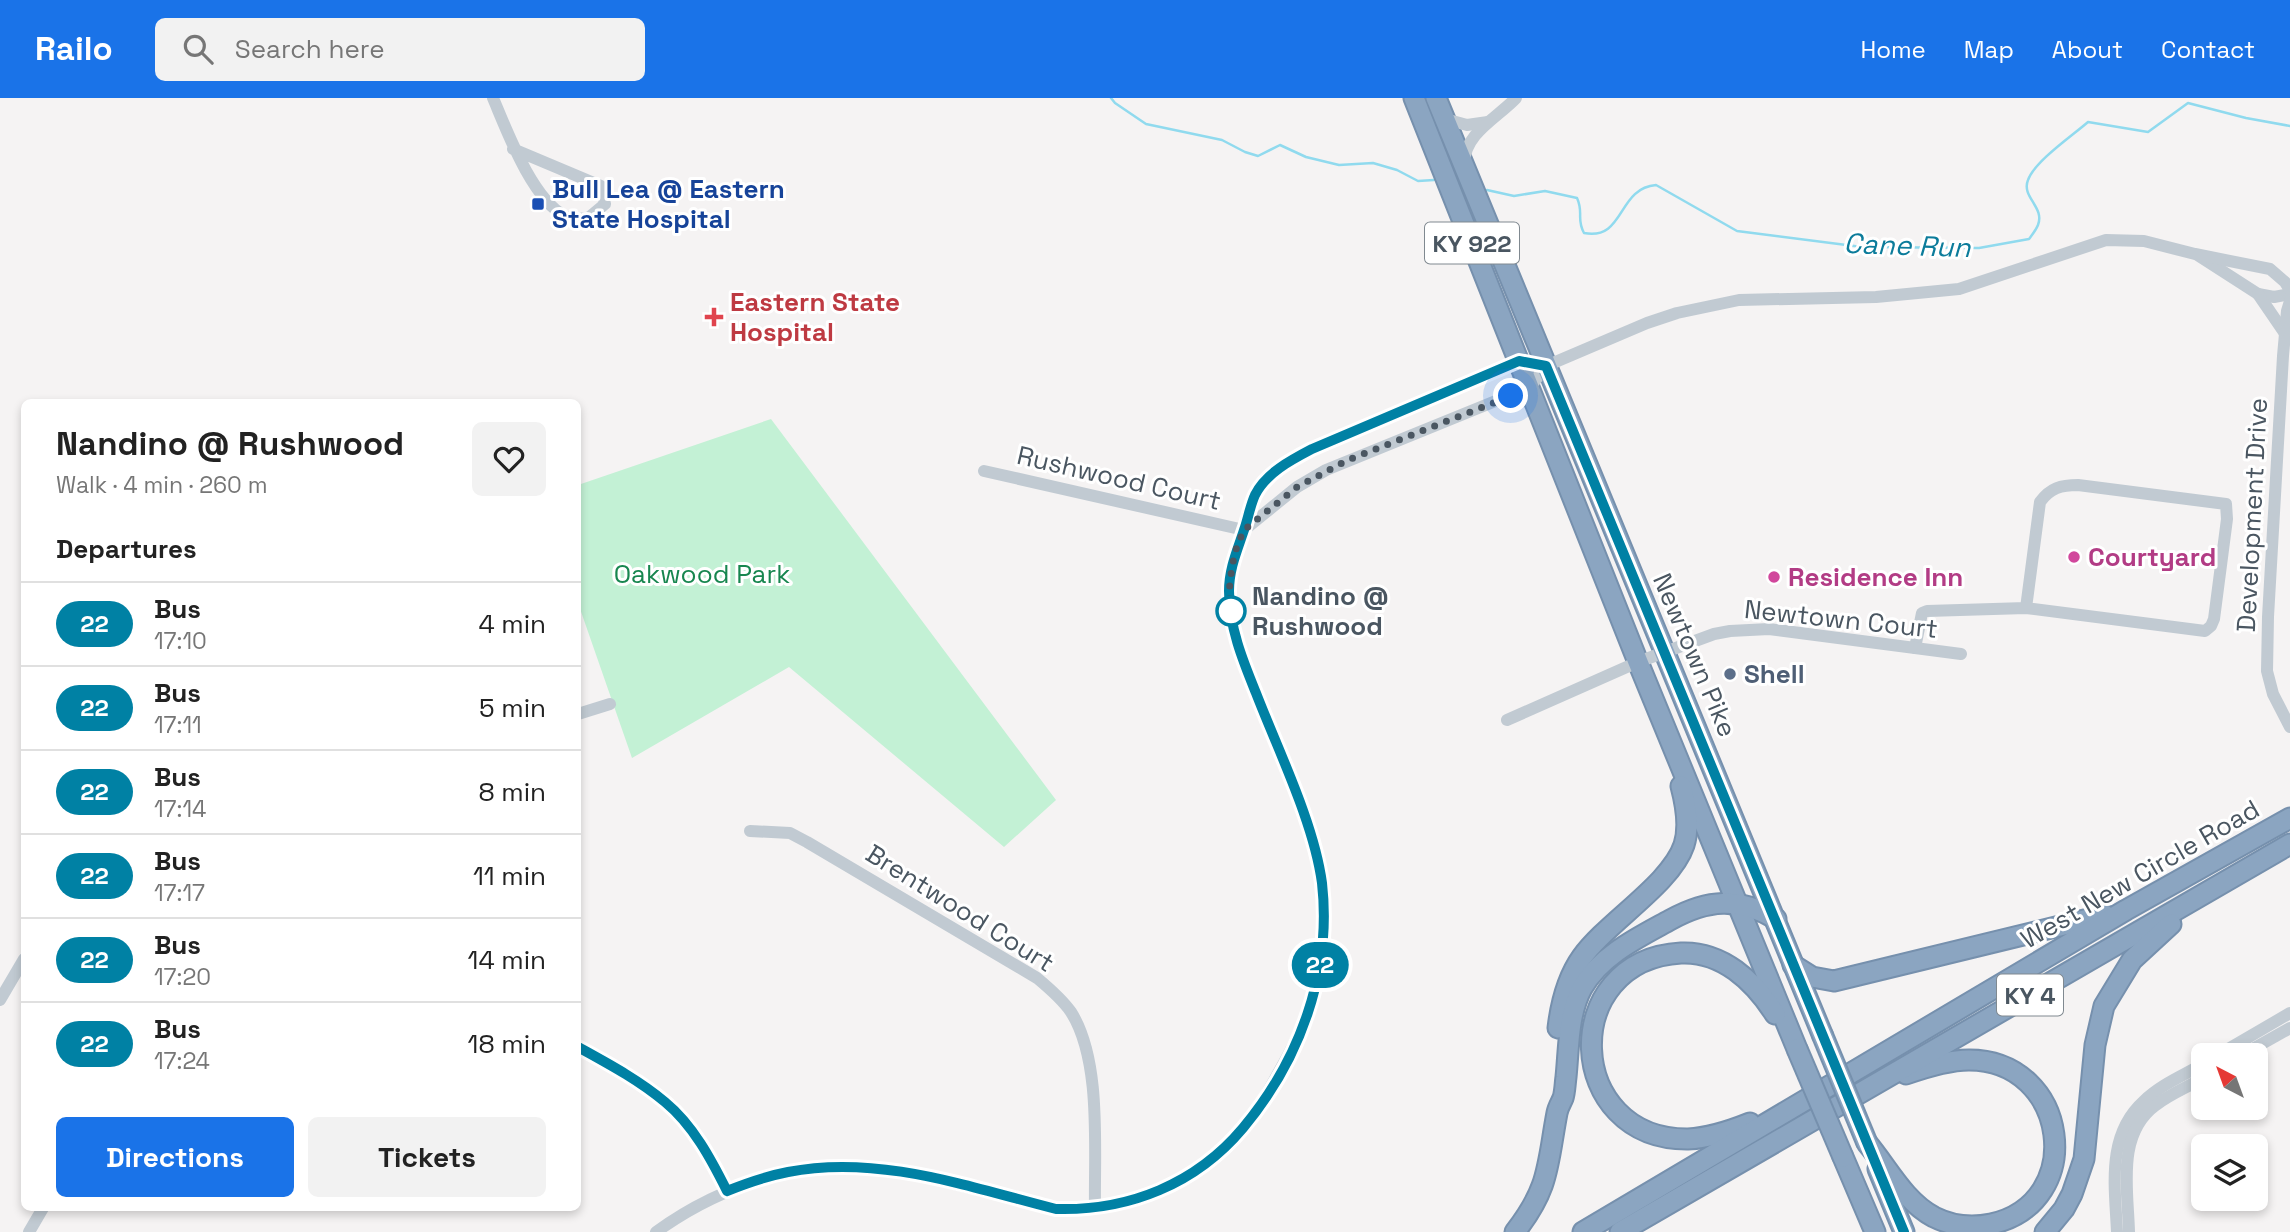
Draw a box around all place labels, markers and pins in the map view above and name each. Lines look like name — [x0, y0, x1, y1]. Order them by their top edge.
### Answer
place label: Bull Lea @ Eastern State Hospital — [552, 172, 785, 236]
marker: Bull Lea @ Eastern State Hospital — [530, 196, 546, 212]
place label: Eastern State Hospital — [730, 285, 900, 349]
marker: Eastern State Hospital — [704, 307, 724, 327]
place label: Courtyard — [2088, 540, 2216, 574]
marker: Courtyard — [2066, 549, 2082, 565]
place label: Residence Inn — [1788, 560, 1963, 594]
marker: Residence Inn — [1766, 569, 1782, 585]
place label: Nandino @ Rushwood — [1252, 579, 1389, 643]
marker: Nandino @ Rushwood — [1216, 596, 1246, 626]
place label: Shell — [1744, 657, 1805, 691]
marker: Shell — [1722, 666, 1738, 682]

